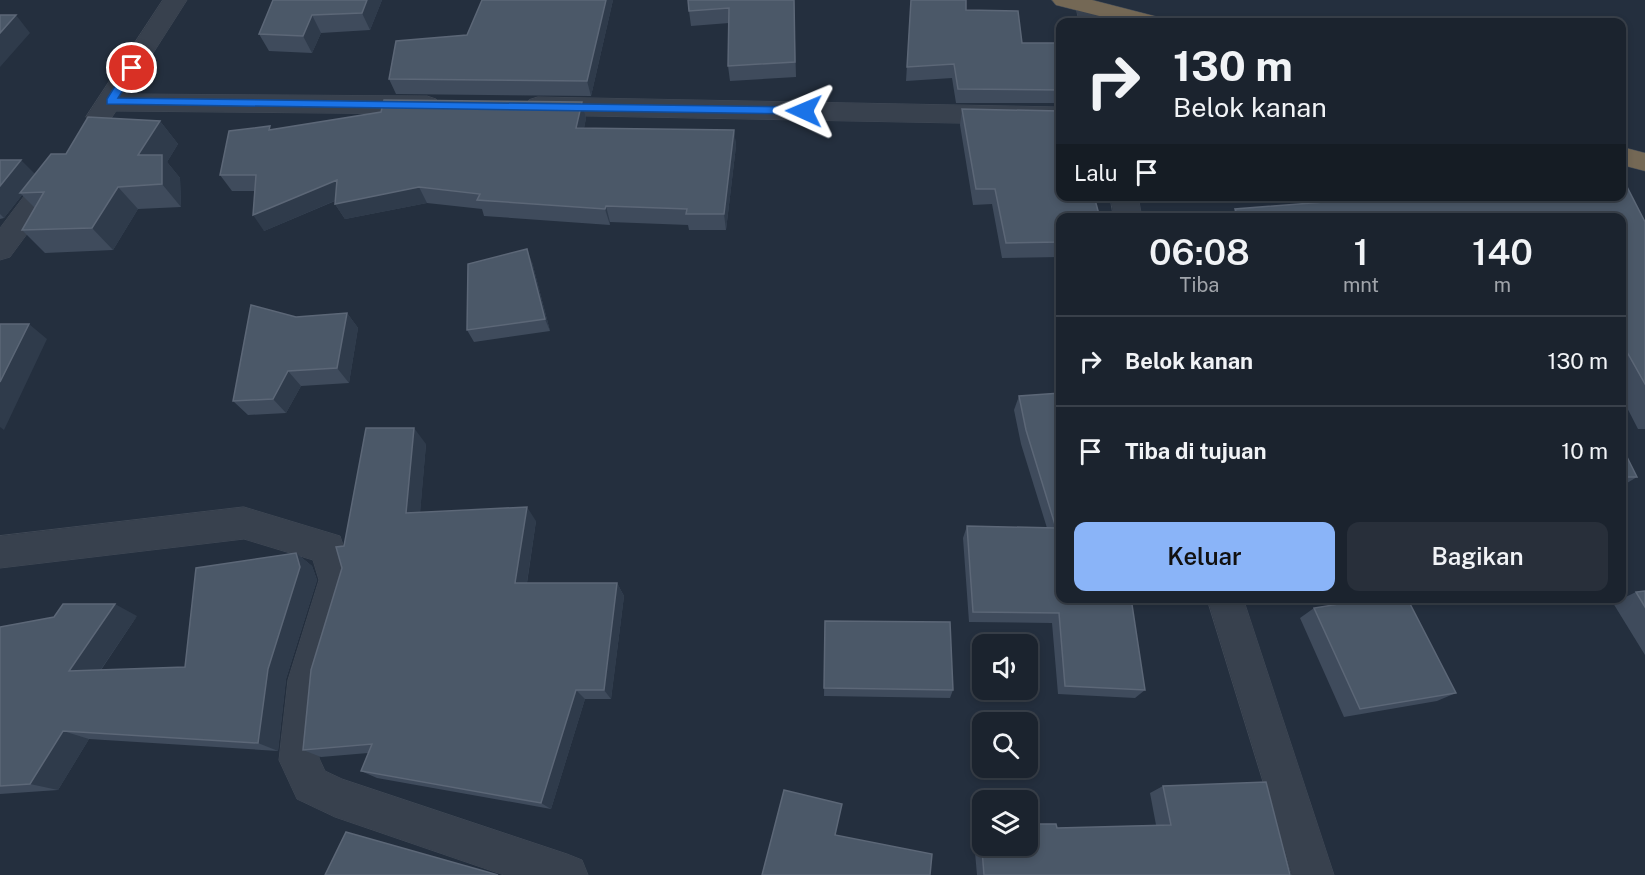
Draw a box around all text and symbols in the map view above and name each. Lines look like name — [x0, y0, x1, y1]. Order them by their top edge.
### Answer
text: 130 m — [1173, 41, 1293, 90]
pin — [106, 42, 157, 93]
icon: right — [1074, 42, 1152, 120]
icon: arrive — [115, 51, 148, 84]
position arrow — [772, 79, 836, 143]
text: Belok kanan — [1173, 91, 1327, 123]
icon: arrive — [1130, 156, 1163, 189]
text: Lalu — [1074, 160, 1118, 186]
text: 06:08 — [1149, 231, 1250, 273]
text: 1 — [1353, 231, 1369, 273]
text: 140 — [1472, 231, 1533, 273]
text: Tiba — [1180, 273, 1219, 297]
text: mnt — [1343, 273, 1379, 297]
text: m — [1494, 273, 1511, 297]
icon: right — [1074, 345, 1107, 378]
text: Belok kanan — [1125, 348, 1253, 374]
text: 130 m — [1547, 348, 1608, 374]
icon: arrive — [1074, 435, 1107, 468]
text: Tiba di tujuan — [1125, 438, 1266, 464]
text: 10 m — [1561, 438, 1608, 464]
button: Keluar — [1074, 522, 1335, 591]
button: Bagikan — [1347, 522, 1608, 591]
map controls — [972, 634, 1038, 856]
button: sound — [972, 634, 1038, 700]
button: search — [972, 712, 1038, 778]
button: layers — [972, 790, 1038, 856]

